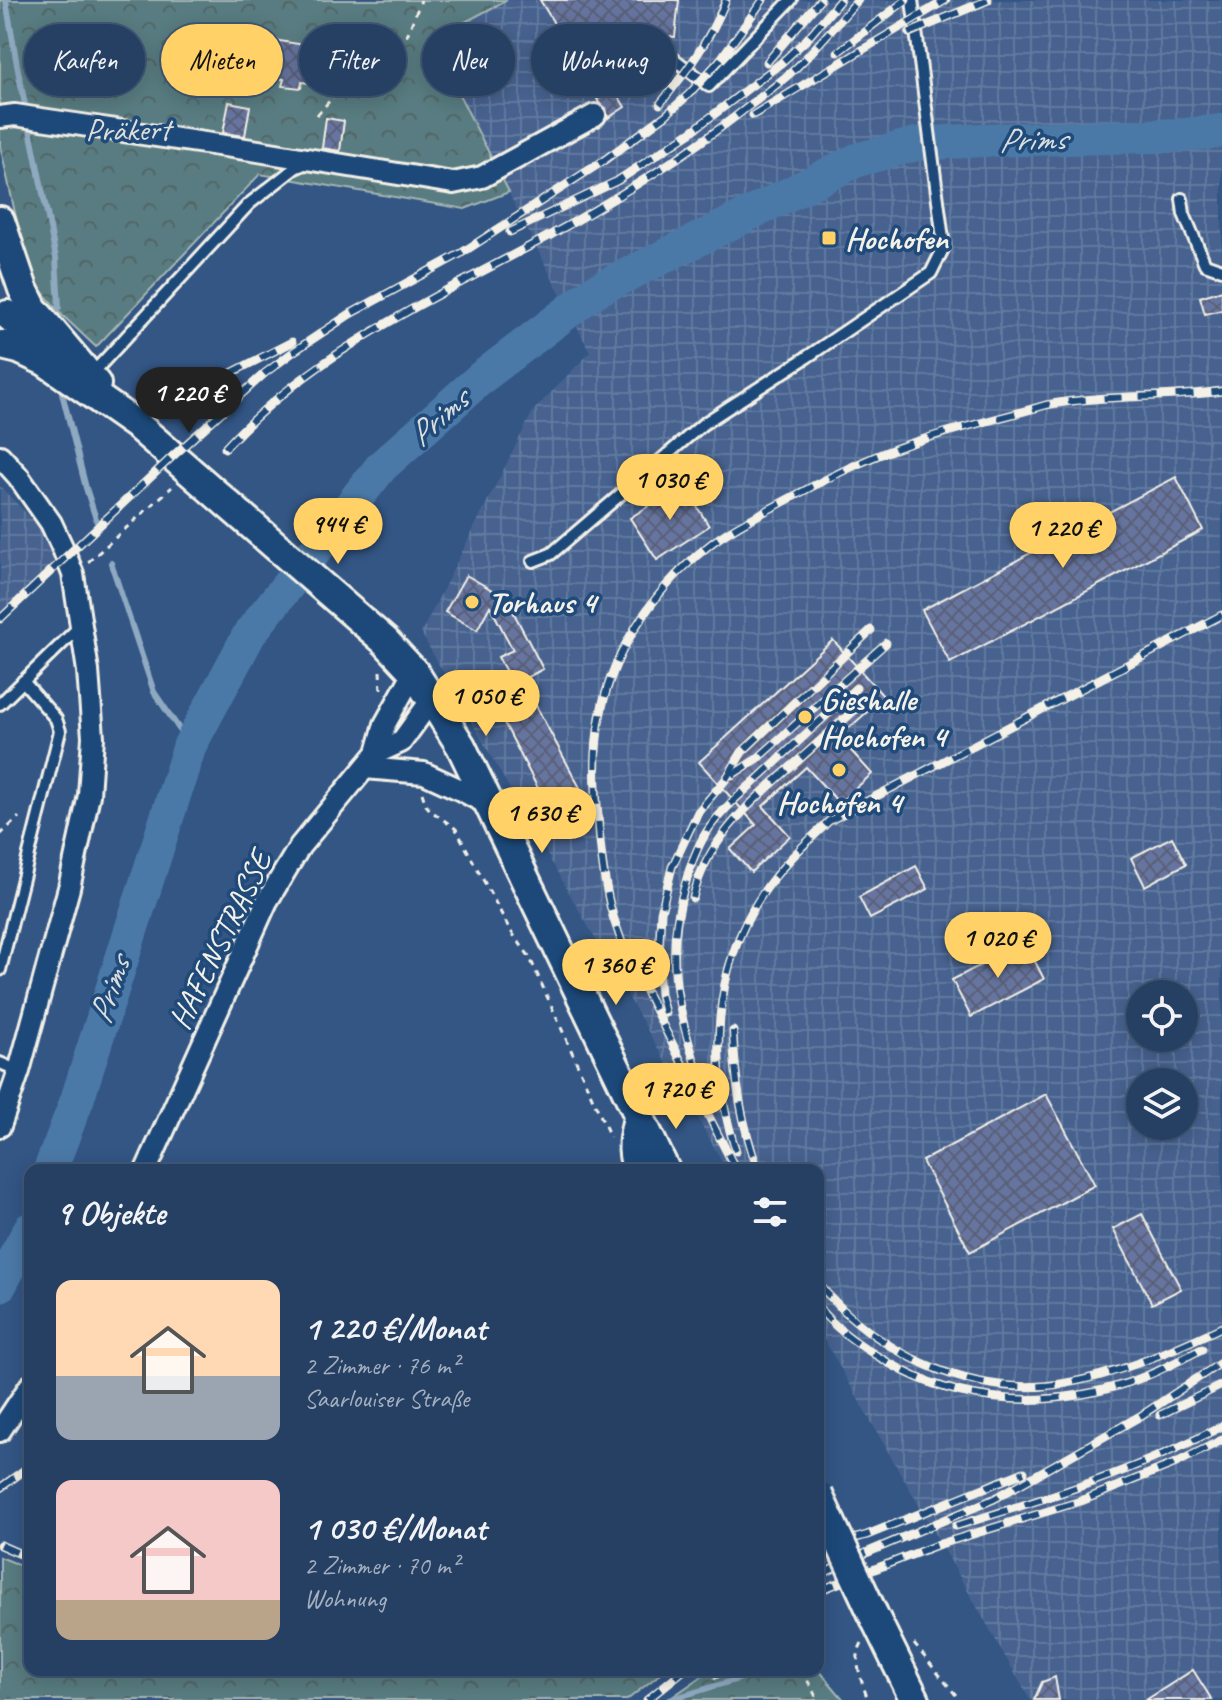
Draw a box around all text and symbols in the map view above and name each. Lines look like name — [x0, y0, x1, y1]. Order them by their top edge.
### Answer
chip: Kaufen — [24, 24, 145, 96]
chip: Mieten — [161, 24, 283, 96]
chip: Filter — [299, 24, 406, 96]
chip: Neu — [422, 24, 515, 96]
chip: Wohnung — [531, 24, 676, 96]
park label: Präkert — [86, 109, 175, 150]
water label: Prims — [998, 116, 1072, 162]
place label: Hochofen — [845, 218, 949, 259]
marker: Hochofen — [820, 229, 838, 247]
pin: 1 220 € — [115, 367, 263, 435]
water label: Prims — [399, 375, 481, 455]
text: 1 220 € — [153, 376, 225, 409]
pin: 1 030 € — [596, 454, 744, 522]
text: 1 030 € — [634, 463, 706, 496]
pin: 944 € — [282, 498, 394, 566]
pin: 1 220 € — [989, 502, 1137, 570]
text: 944 € — [312, 507, 364, 540]
text: 1 220 € — [1027, 511, 1099, 544]
place label: Torhaus 4 — [488, 582, 600, 623]
marker: Torhaus 4 — [463, 593, 481, 611]
pin: 1 050 € — [412, 670, 560, 738]
text: 1 050 € — [451, 679, 521, 712]
place label: Gieshalle Hochofen 4 — [821, 679, 950, 757]
marker: Gieshalle Hochofen 4 — [796, 708, 814, 726]
marker: Hochofen 4 — [830, 761, 848, 779]
place label: Hochofen 4 — [776, 782, 905, 823]
pin: 1 630 € — [468, 787, 616, 855]
text: 1 630 € — [506, 796, 578, 829]
street label: HAFENSTRASSE — [159, 840, 283, 1036]
pin: 1 020 € — [924, 912, 1072, 980]
text: 1 020 € — [962, 921, 1034, 954]
pin: 1 360 € — [542, 939, 690, 1007]
water label: Prims — [78, 946, 141, 1028]
text: 1 360 € — [580, 948, 652, 981]
map controls — [1126, 980, 1198, 1140]
button: locate — [1126, 980, 1198, 1052]
pin: 1 720 € — [602, 1063, 750, 1131]
button: layers — [1126, 1068, 1198, 1140]
text: 1 720 € — [641, 1072, 711, 1105]
icon: filters — [748, 1190, 792, 1234]
text: 9 Objekte — [56, 1191, 165, 1234]
text: 1 220 €/Monat — [304, 1306, 486, 1349]
icon: home — [120, 1312, 216, 1408]
text: 2 Zimmer · 76 m² — [304, 1349, 459, 1382]
text: Saarlouiser Straße — [304, 1382, 469, 1415]
text: 1 030 €/Monat — [304, 1506, 486, 1549]
icon: home — [120, 1512, 216, 1608]
text: 2 Zimmer · 70 m² — [304, 1549, 459, 1582]
text: Wohnung — [304, 1582, 386, 1615]

